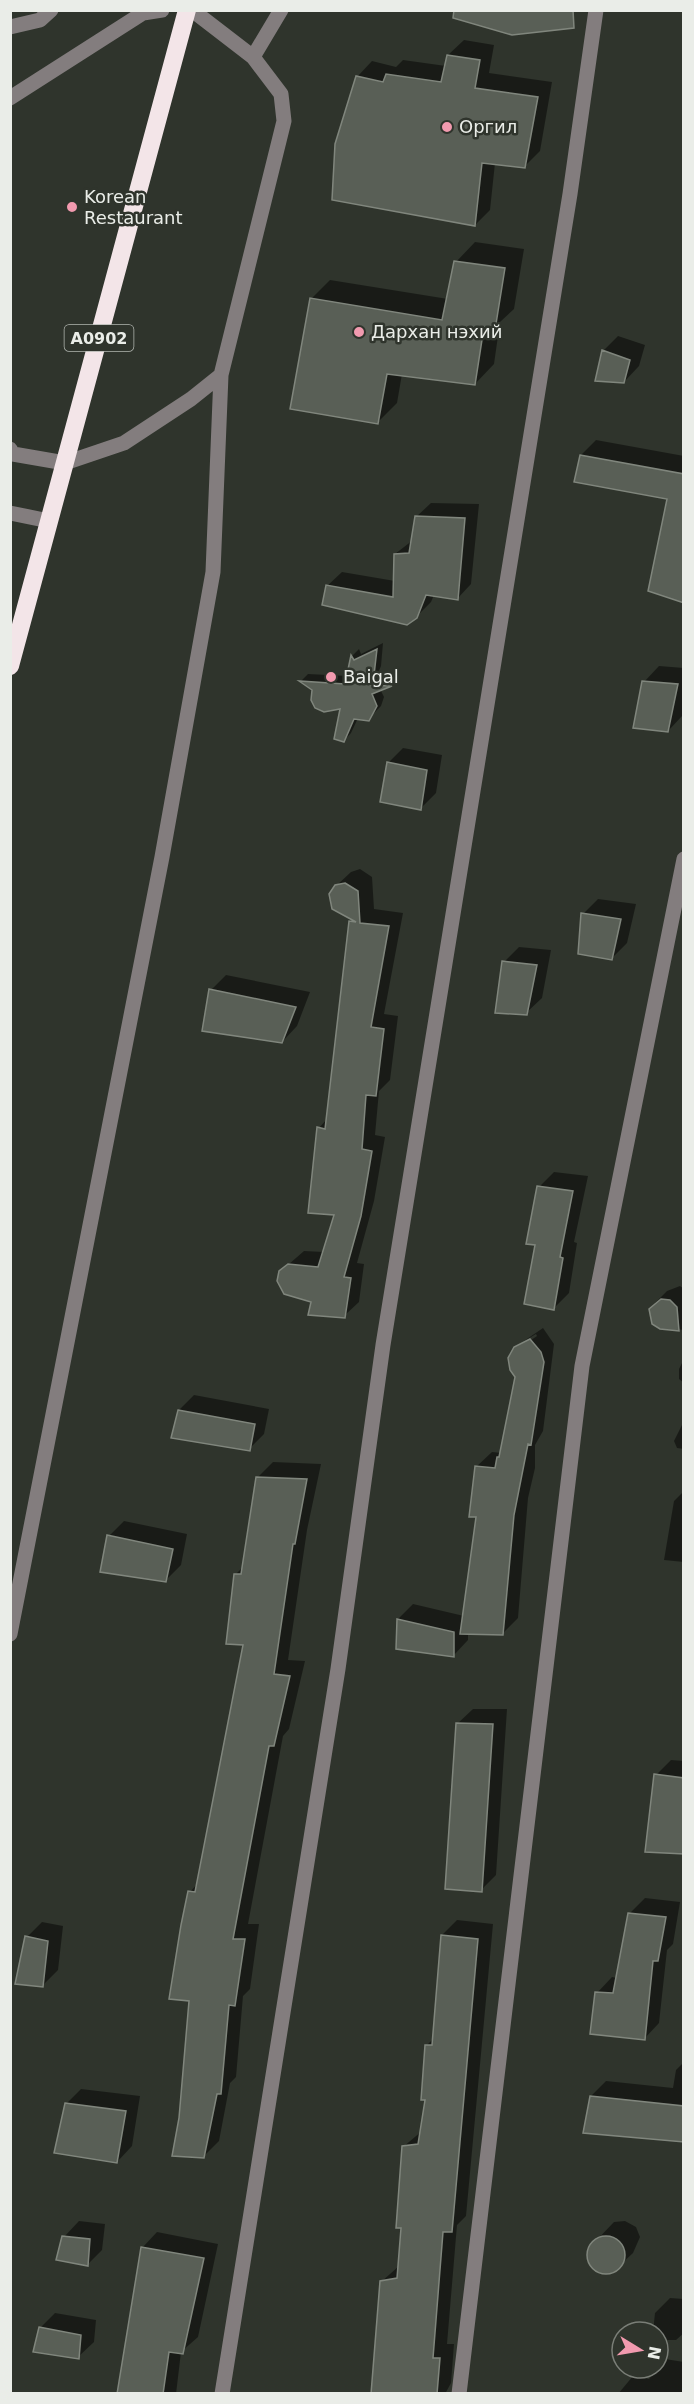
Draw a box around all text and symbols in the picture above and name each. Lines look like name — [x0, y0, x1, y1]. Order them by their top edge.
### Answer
place label: Оргил — [459, 116, 517, 137]
marker: Оргил — [440, 120, 454, 134]
place label: Korean Restaurant — [84, 186, 183, 228]
marker: Korean Restaurant — [65, 200, 79, 214]
place label: Дархан нэхий — [371, 321, 502, 342]
road number: A0902 — [64, 325, 134, 351]
marker: Дархан нэхий — [352, 325, 366, 339]
place label: Baigal — [343, 666, 399, 687]
marker: Baigal — [324, 670, 338, 684]
north arrow — [610, 2320, 670, 2380]
text: N — [644, 2344, 665, 2361]

